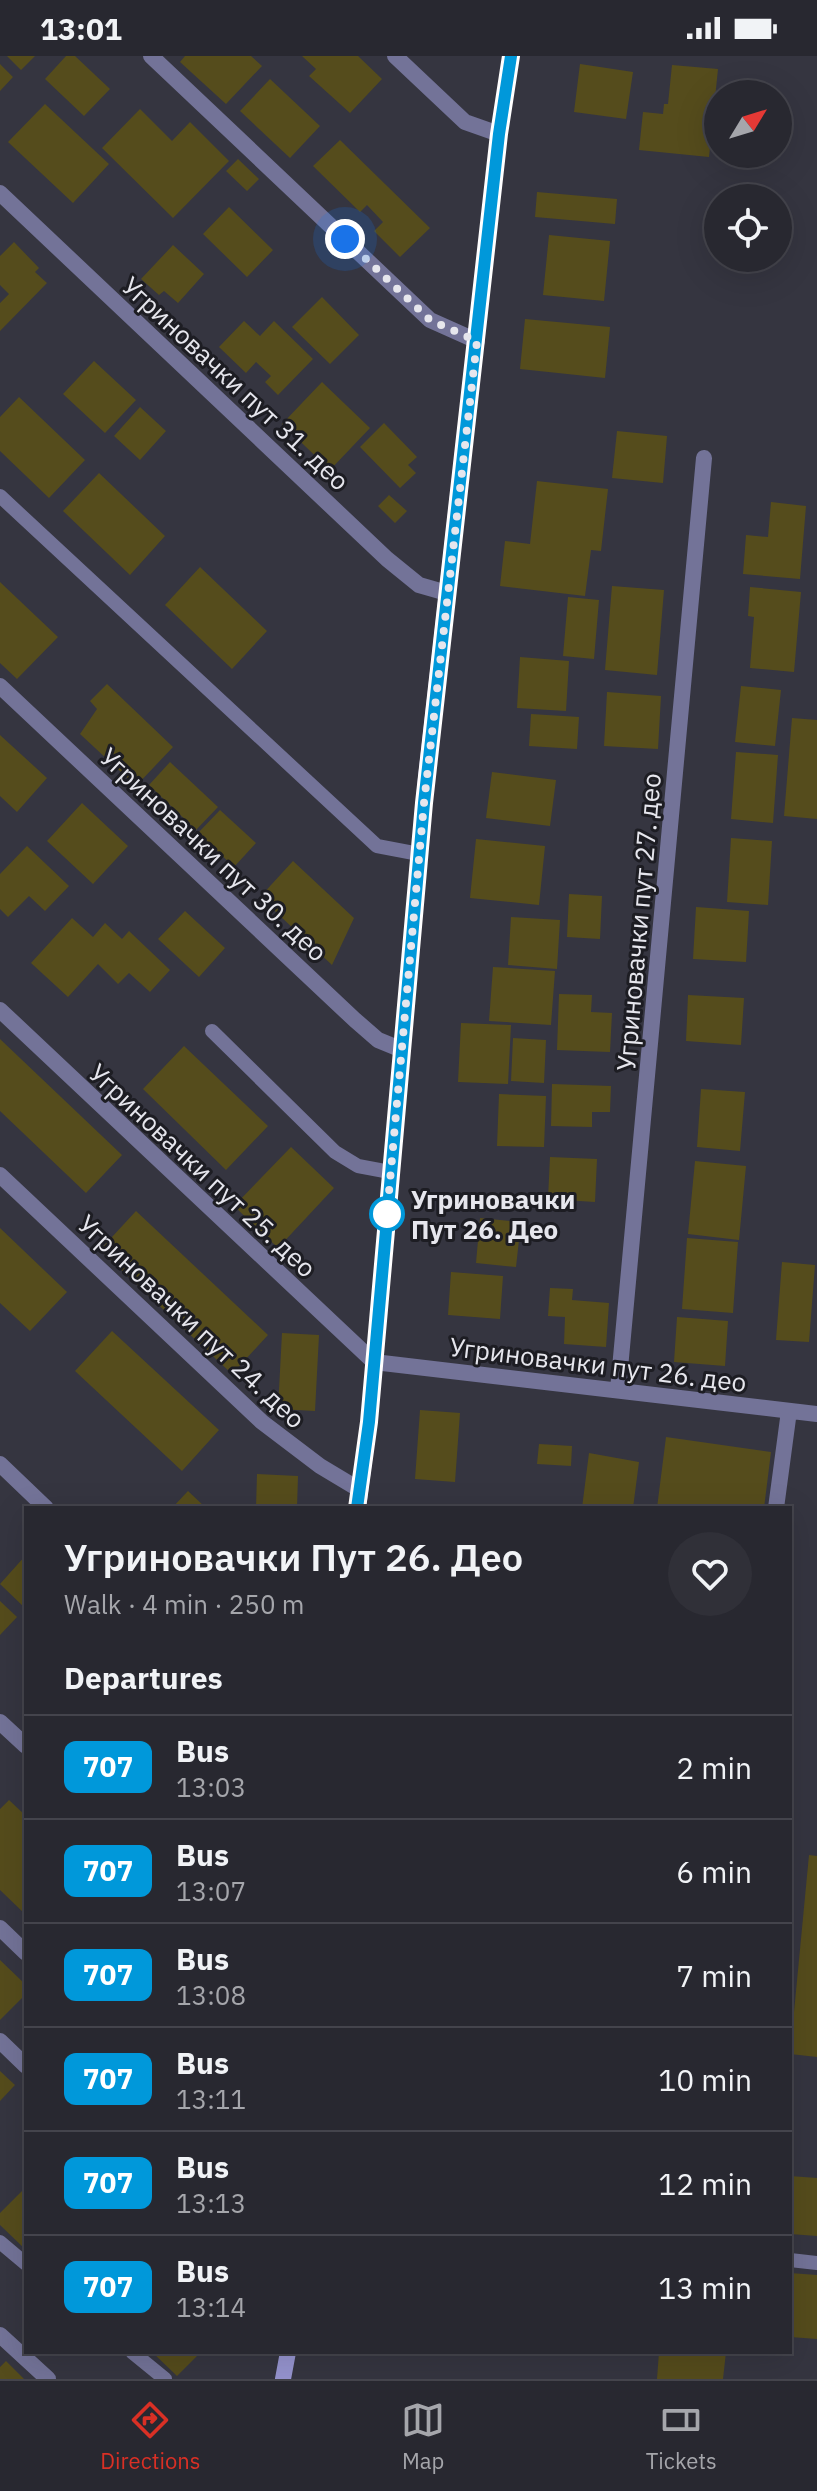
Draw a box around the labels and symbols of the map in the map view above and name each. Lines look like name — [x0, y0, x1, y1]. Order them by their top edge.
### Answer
north arrow — [704, 80, 792, 168]
your location — [325, 219, 365, 259]
street label: Угриновачки пут 31. део — [115, 269, 357, 497]
street label: Угриновачки пут 30. део — [93, 740, 335, 968]
street label: Угриновачки пут 27. део — [608, 772, 668, 1072]
street label: Угриновачки пут 25. део — [82, 1056, 324, 1284]
place label: Угриновачки Пут 26. Део — [411, 1182, 575, 1246]
marker: Угриновачки Пут 26. Део — [370, 1197, 404, 1231]
street label: Угриновачки пут 24. део — [71, 1207, 313, 1435]
street label: Угриновачки пут 26. део — [448, 1329, 748, 1399]

